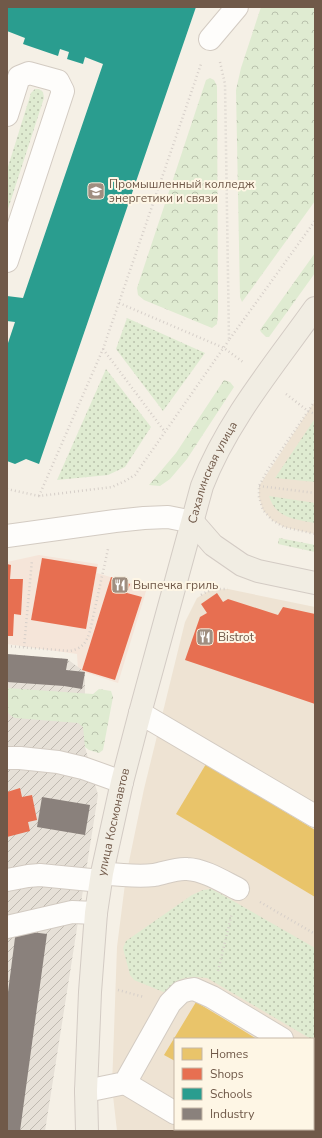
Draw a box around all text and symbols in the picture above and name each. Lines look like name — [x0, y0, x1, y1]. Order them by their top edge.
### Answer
place label: Промышленный колледж энергетики и связи — [109, 176, 255, 206]
school or university icon: Промышленный колледж энергетики и связи — [86, 181, 106, 201]
street label: Сахалинская улица — [184, 418, 241, 525]
restaurant icon: Выпечка гриль — [110, 575, 130, 595]
place label: Выпечка гриль — [133, 577, 219, 593]
restaurant icon: Bistrot — [195, 627, 215, 647]
place label: Bistrot — [218, 629, 255, 645]
street label: улица Космонавтов — [94, 766, 133, 878]
legend — [174, 1038, 314, 1130]
text: Homes — [210, 1046, 248, 1062]
text: Shops — [210, 1066, 244, 1082]
text: Schools — [210, 1086, 253, 1102]
text: Industry — [210, 1106, 255, 1122]

